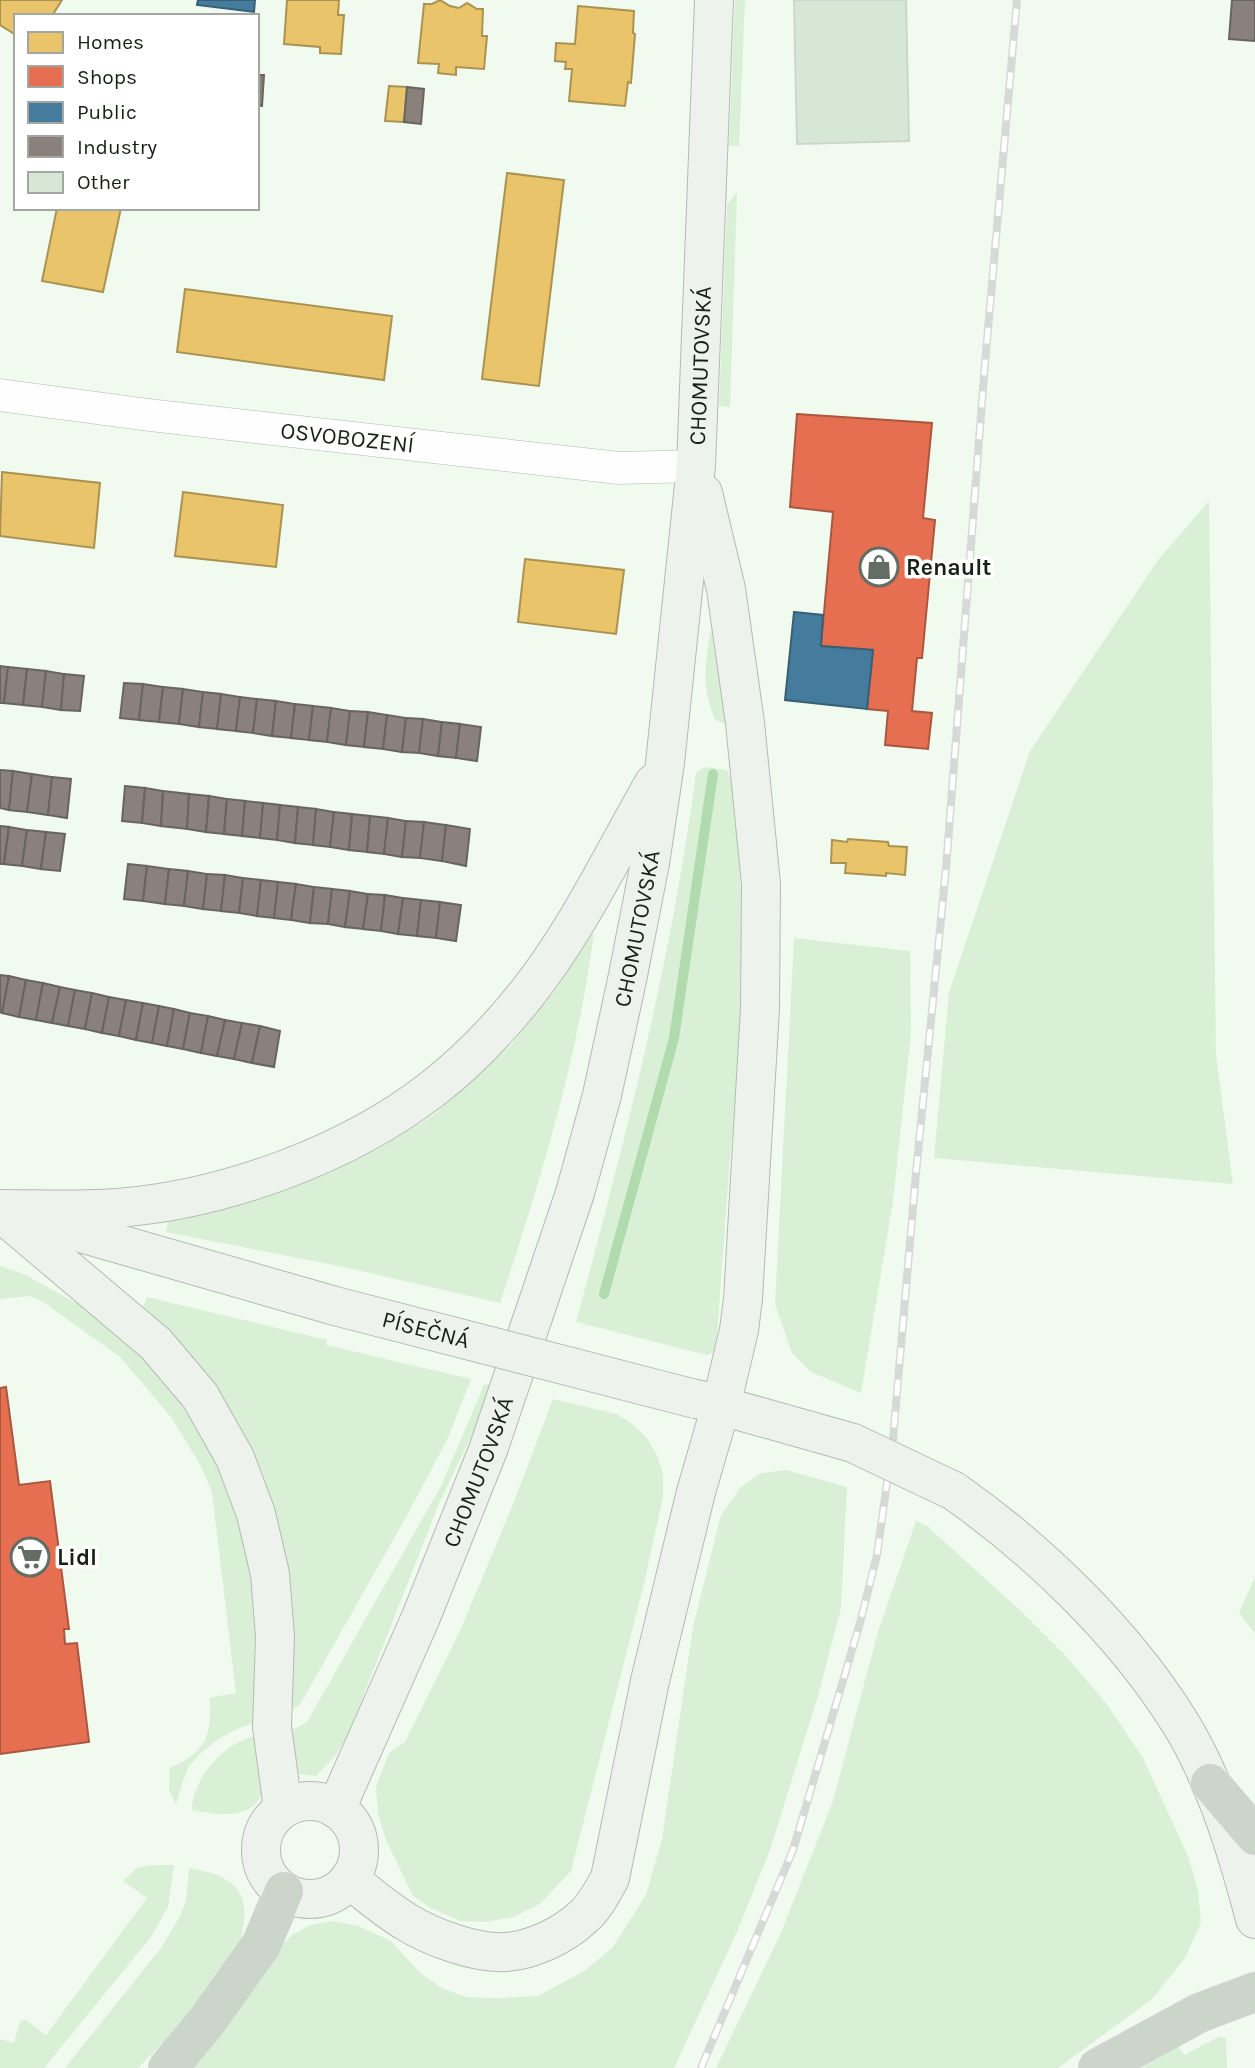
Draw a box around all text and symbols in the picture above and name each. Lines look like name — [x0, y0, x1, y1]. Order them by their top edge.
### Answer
legend — [14, 14, 259, 210]
text: Homes — [77, 30, 144, 54]
text: Shops — [77, 65, 137, 89]
text: Public — [77, 100, 137, 124]
text: Industry — [77, 135, 157, 159]
text: Other — [77, 170, 130, 194]
street label: CHOMUTOVSKÁ — [683, 286, 716, 446]
street label: OSVOBOZENÍ — [279, 416, 416, 458]
shop icon: Renault — [858, 546, 900, 588]
place label: Renault — [906, 554, 991, 581]
street label: CHOMUTOVSKÁ — [608, 848, 665, 1009]
street label: PÍSEČNÁ — [380, 1305, 473, 1354]
street label: CHOMUTOVSKÁ — [437, 1393, 519, 1551]
supermarket icon: Lidl — [9, 1536, 51, 1578]
place label: Lidl — [57, 1544, 97, 1571]

